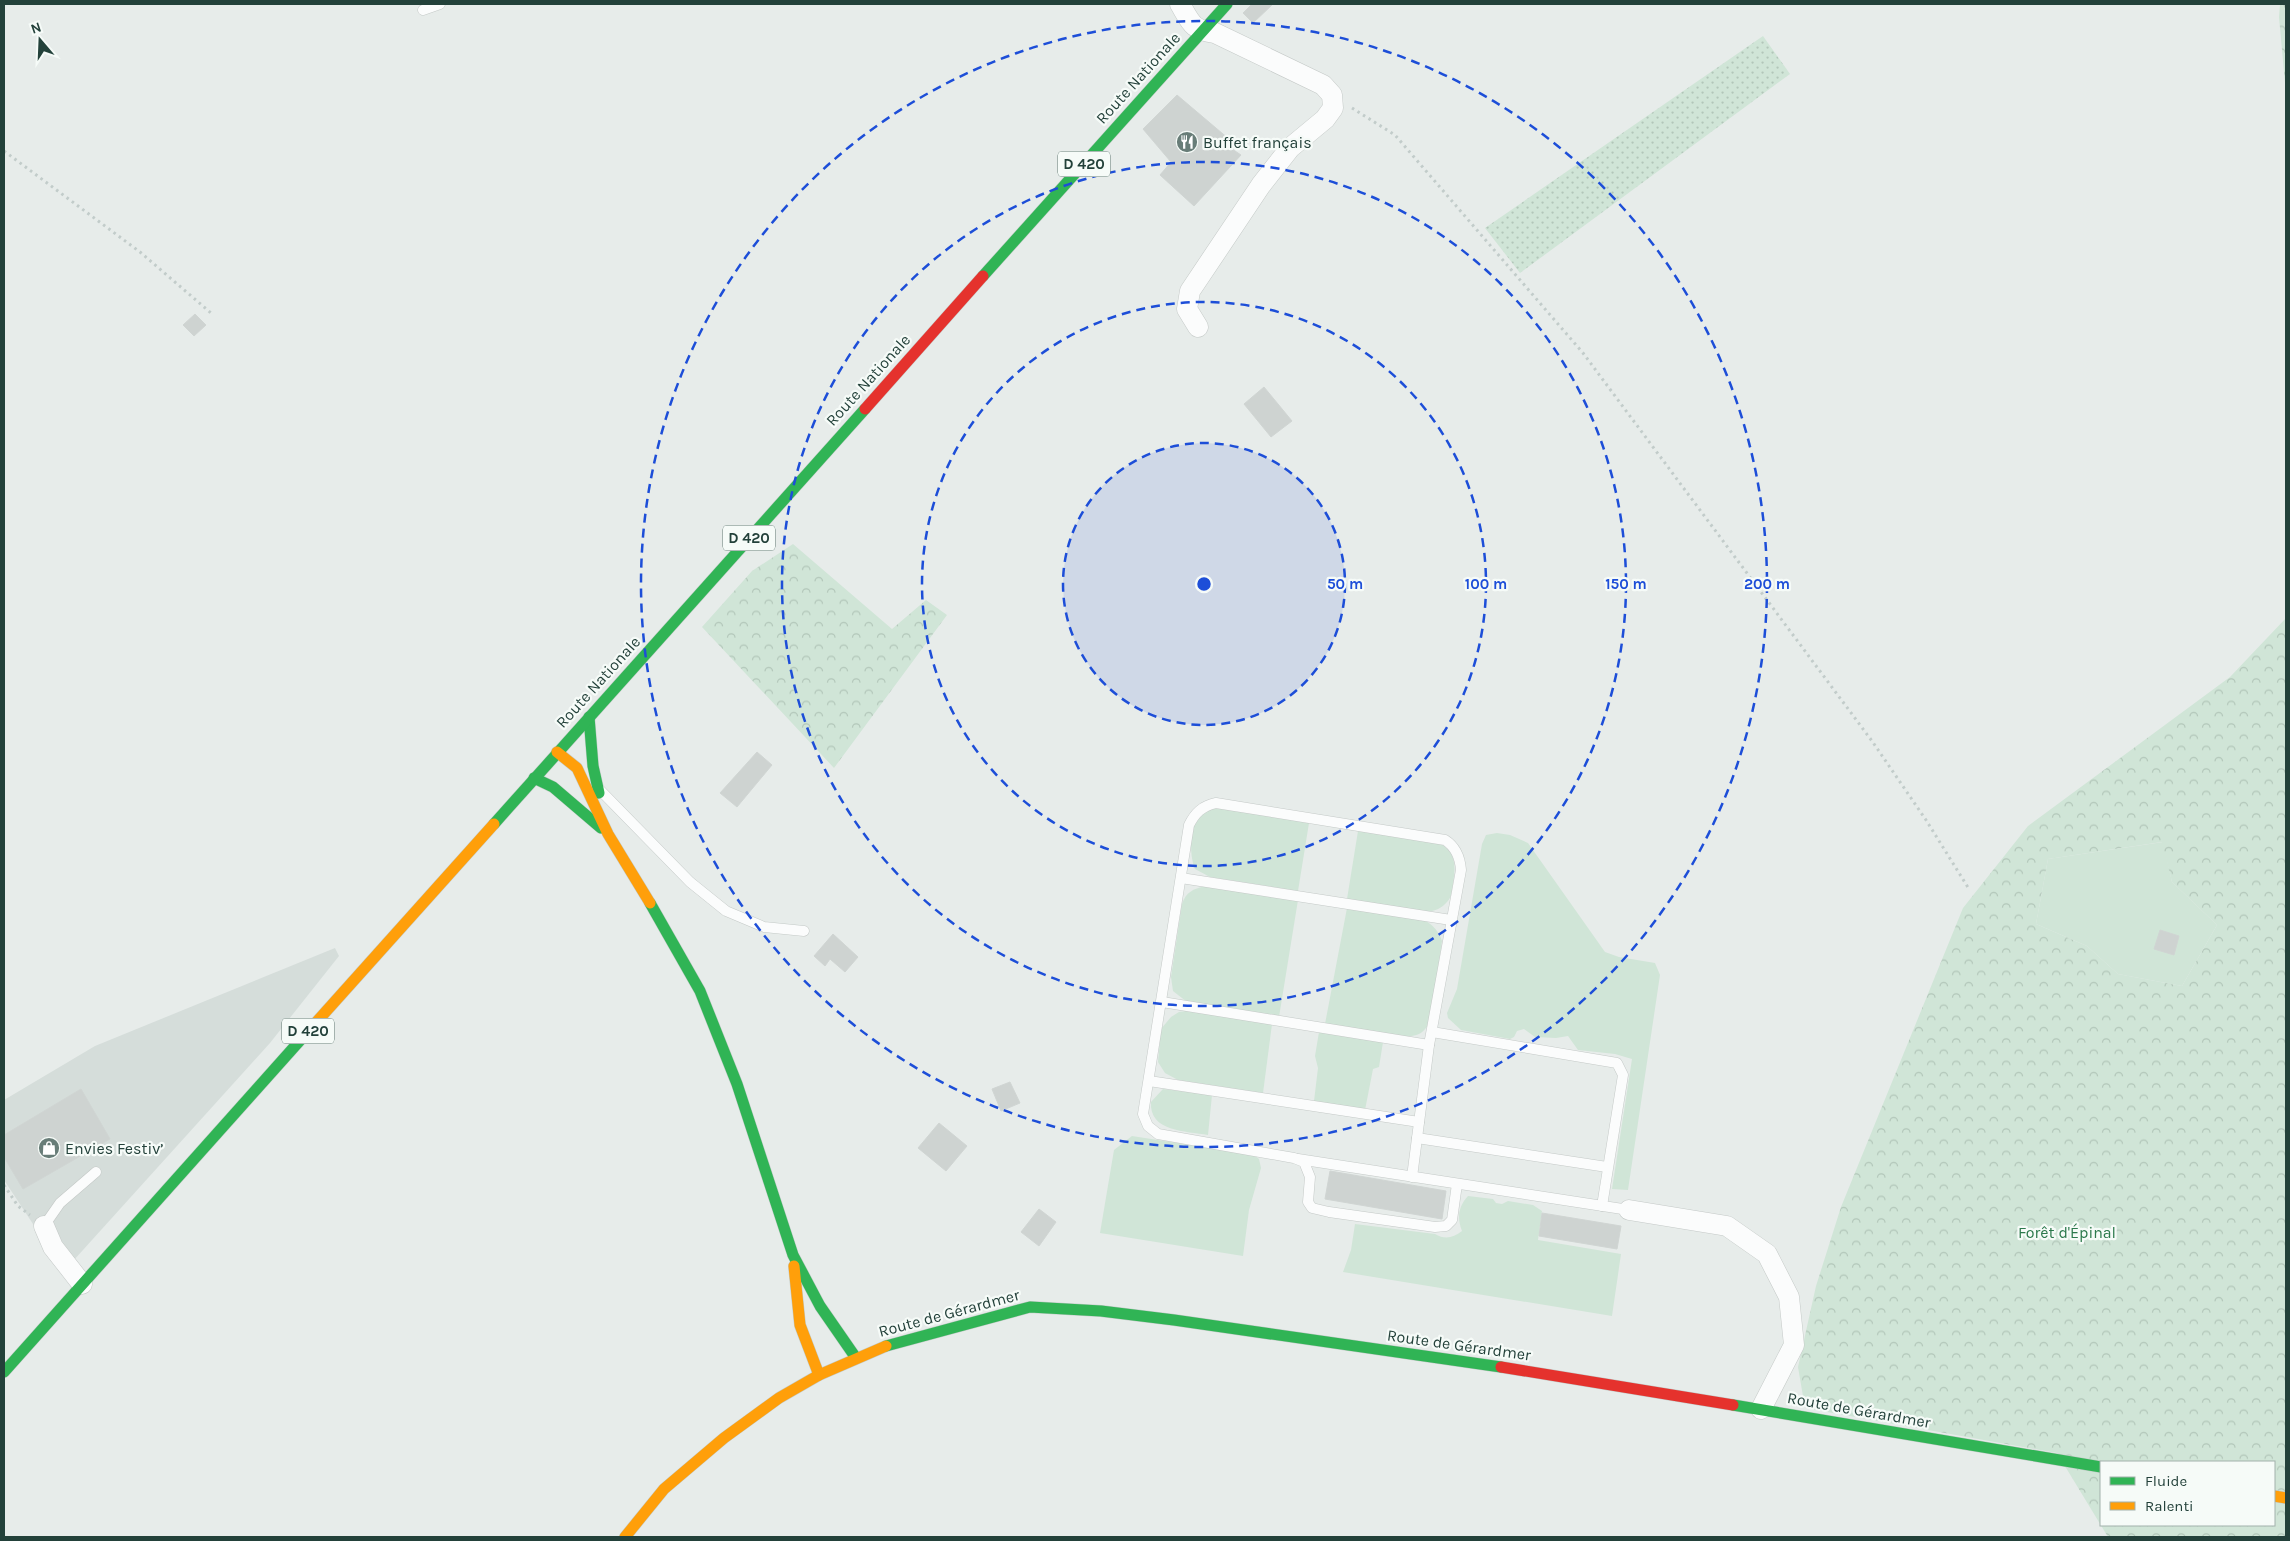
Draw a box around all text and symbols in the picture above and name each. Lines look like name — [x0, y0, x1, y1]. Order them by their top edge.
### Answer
north arrow — [15, 15, 65, 65]
text: N — [28, 19, 43, 38]
street label: Route Nationale — [1092, 28, 1184, 128]
restaurant icon: Buffet français — [1175, 130, 1199, 154]
place label: Buffet français — [1203, 133, 1312, 152]
road number: D 420 — [1058, 152, 1110, 176]
street label: Route Nationale — [822, 330, 914, 430]
road number: D 420 — [723, 526, 775, 550]
centre of rings — [1195, 575, 1213, 593]
text: 50 m — [1327, 575, 1363, 593]
text: 100 m — [1465, 575, 1507, 593]
text: 150 m — [1605, 575, 1647, 593]
text: 200 m — [1744, 575, 1790, 593]
street label: Route Nationale — [552, 632, 644, 732]
road number: D 420 — [282, 1018, 334, 1044]
shop icon: Envies Festiv’ — [37, 1136, 61, 1160]
place label: Envies Festiv’ — [65, 1139, 164, 1158]
park label: Forêt d'Épinal — [2018, 1223, 2116, 1242]
street label: Route de Gérardmer — [876, 1285, 1022, 1341]
street label: Route de Gérardmer — [1386, 1325, 1532, 1365]
street label: Route de Gérardmer — [1786, 1388, 1932, 1432]
legend — [2100, 1461, 2275, 1526]
text: Fluide — [2145, 1472, 2187, 1490]
text: Ralenti — [2145, 1497, 2194, 1515]

